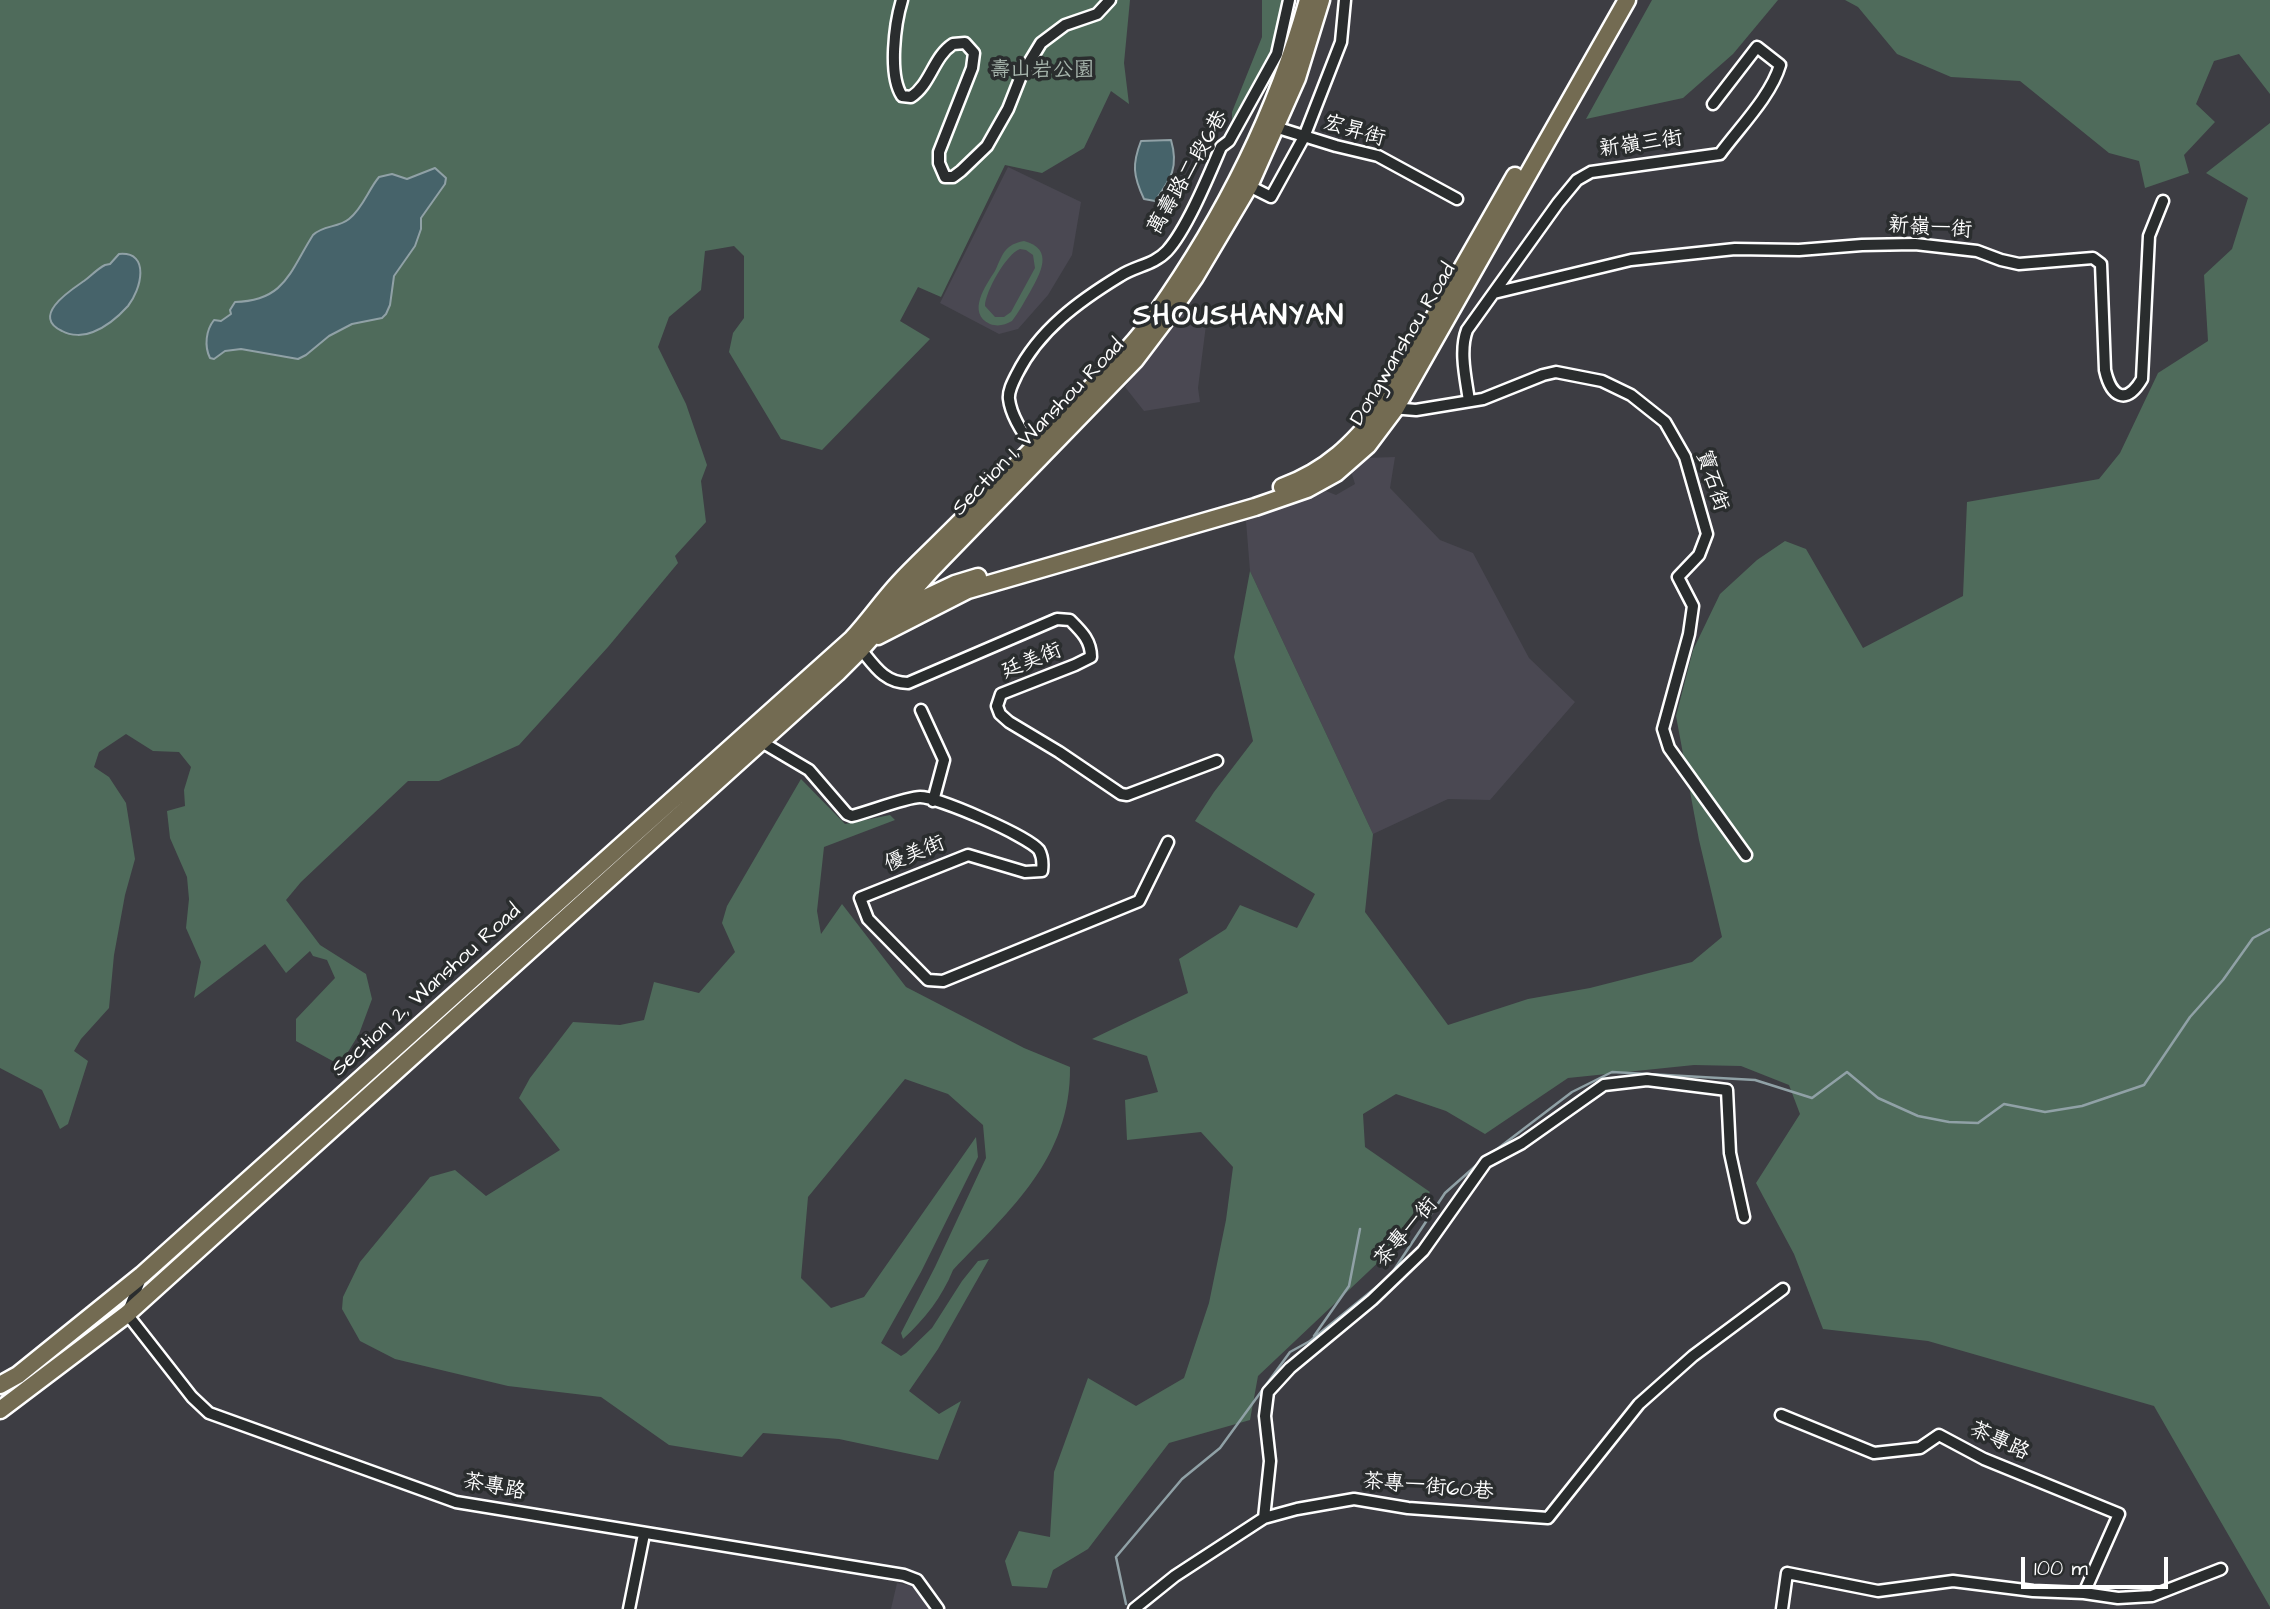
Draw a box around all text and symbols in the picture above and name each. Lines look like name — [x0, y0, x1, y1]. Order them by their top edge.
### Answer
park label: 壽山岩公園 — [990, 59, 1094, 85]
street label: 萬壽路二段6巷 — [1143, 106, 1235, 240]
street label: 宏昇街 — [1320, 111, 1388, 153]
street label: 新嶺三街 — [1598, 127, 1684, 163]
street label: 新嶺一街 — [1887, 214, 1973, 244]
street label: Dongwanshou Road — [1346, 259, 1462, 431]
district label: SHOUSHANYAN — [1134, 301, 1344, 335]
street label: Section 1, Wanshou Road — [948, 334, 1130, 522]
street label: 寶石街 — [1689, 447, 1733, 515]
street label: 廷美街 — [998, 639, 1066, 685]
street label: 優美街 — [881, 832, 949, 878]
street label: Section 2, Wanshou Road — [327, 899, 527, 1083]
street label: 茶專一街 — [1370, 1193, 1444, 1273]
street label: 茶專路 — [1965, 1417, 2033, 1467]
street label: 茶專路 — [461, 1470, 527, 1506]
street label: 茶專一街60巷 — [1361, 1470, 1495, 1506]
scale bar — [2025, 1542, 2172, 1586]
text: 100 m — [2034, 1554, 2088, 1583]

